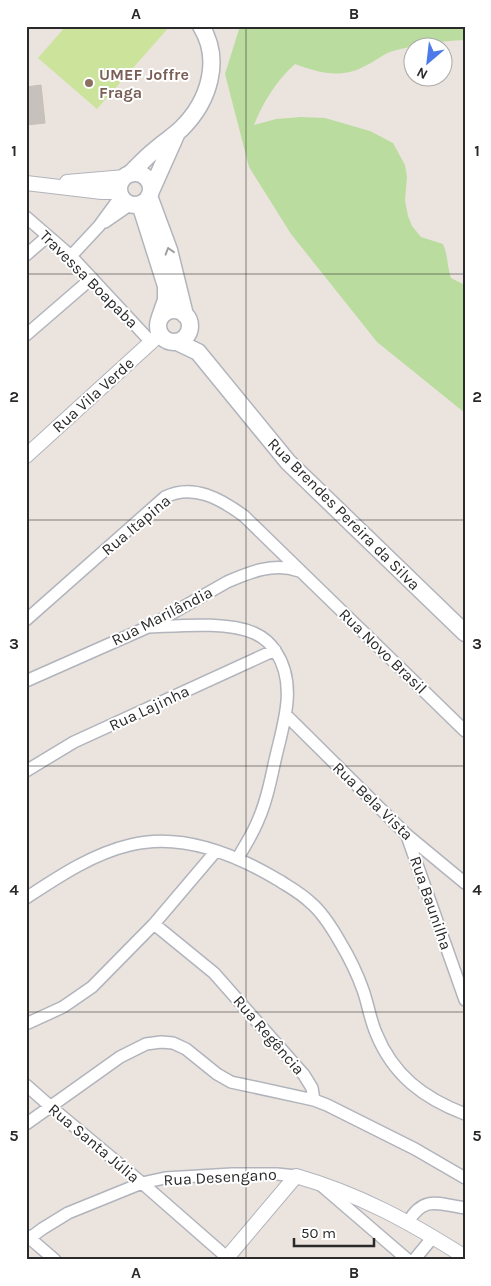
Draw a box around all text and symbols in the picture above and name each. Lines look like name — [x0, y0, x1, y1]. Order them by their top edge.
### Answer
text: A — [131, 4, 141, 23]
text: B — [349, 4, 359, 23]
north arrow — [404, 38, 454, 88]
text: N — [414, 63, 431, 83]
place label: UMEF Joffre Fraga — [99, 65, 189, 102]
marker: UMEF Joffre Fraga — [83, 77, 95, 89]
text: 1 — [11, 141, 17, 160]
text: 1 — [474, 141, 480, 160]
street label: Travessa Boapaba — [36, 226, 142, 332]
one-way arrow — [164, 247, 174, 255]
street label: Rua Vila Verde — [48, 353, 138, 437]
text: 2 — [9, 387, 19, 406]
text: 2 — [472, 387, 482, 406]
street label: Rua Brendes Pereira da Silva — [264, 434, 424, 594]
street label: Rua Itapina — [98, 491, 174, 559]
street label: Rua Marilândia — [108, 582, 216, 650]
street label: Rua Novo Brasil — [335, 604, 431, 698]
text: 3 — [9, 634, 19, 653]
text: 3 — [472, 634, 482, 653]
street label: Rua Lajinha — [106, 681, 192, 735]
street label: Rua Bela Vista — [329, 758, 417, 844]
street label: Rua Baunilha — [406, 854, 456, 952]
text: 4 — [9, 880, 19, 899]
text: 4 — [472, 880, 482, 899]
street label: Rua Regência — [229, 991, 309, 1079]
street label: Rua Santa Júlia — [45, 1099, 143, 1187]
text: 5 — [9, 1126, 19, 1145]
text: 5 — [472, 1126, 482, 1145]
street label: Rua Desengano — [163, 1165, 277, 1189]
scale bar — [294, 1216, 374, 1248]
text: 50 m — [301, 1224, 336, 1242]
text: A — [131, 1263, 141, 1282]
text: B — [349, 1263, 359, 1282]

